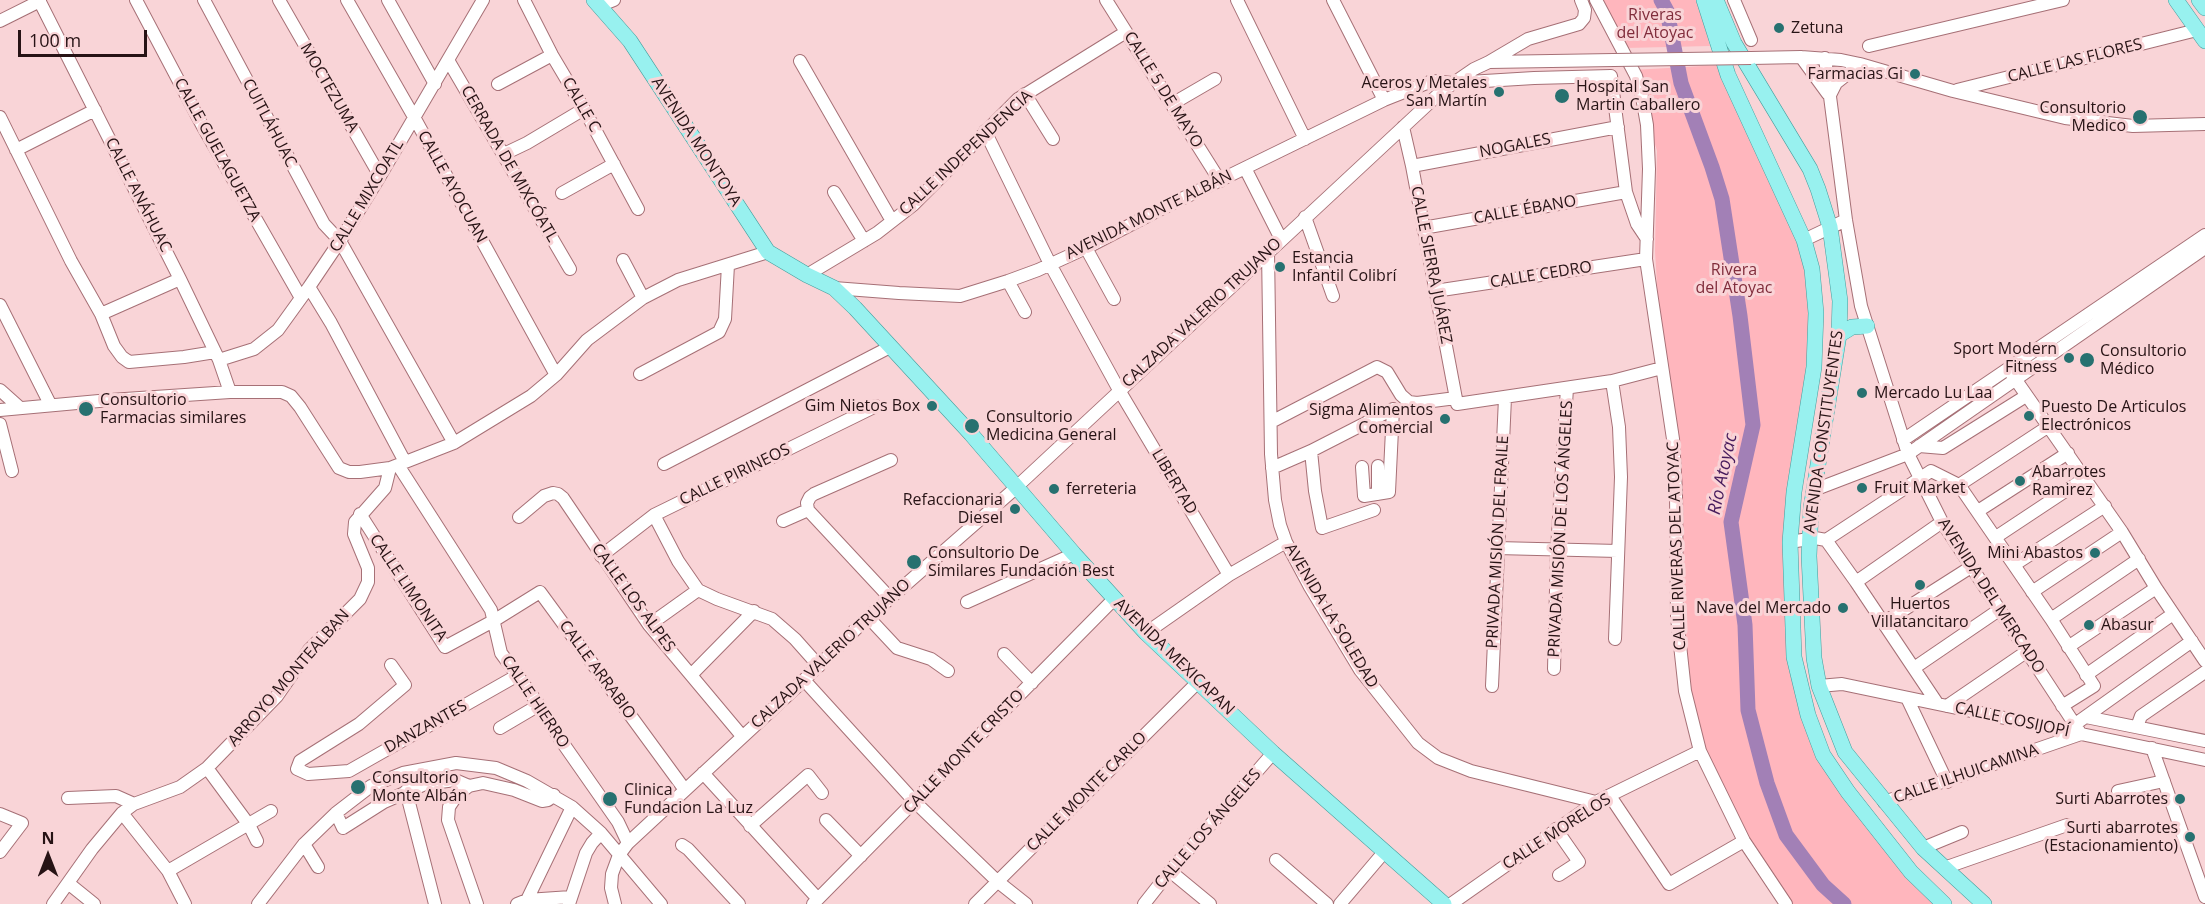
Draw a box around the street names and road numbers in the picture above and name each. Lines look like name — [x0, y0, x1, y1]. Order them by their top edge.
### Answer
street label: CALLE 5 DE MAYO — [1119, 28, 1207, 152]
street label: CALLE LAS FLORES — [2006, 35, 2144, 87]
street label: MOCTEZUMA — [296, 40, 362, 136]
street label: CALLE C — [558, 74, 604, 136]
street label: AVENIDA MONTOYA — [647, 74, 745, 210]
street label: CALLE GUELAGUETZA — [170, 75, 264, 225]
street label: CUITLÁHUAC — [238, 76, 300, 170]
street label: CERRADA DE MIXCÓATL — [456, 82, 562, 246]
street label: CALLE INDEPENDENCIA — [896, 86, 1036, 220]
street label: CALLE AYOCUAN — [413, 128, 491, 246]
street label: NOGALES — [1478, 130, 1552, 162]
street label: CALLE ANÁHUAC — [101, 135, 175, 255]
street label: CALLE MIXCOATL — [326, 136, 408, 256]
street label: AVENIDA MONTE ALBÁN — [1063, 166, 1235, 264]
street label: CALLE SIERRA JUÁREZ — [1406, 185, 1456, 345]
street label: CALLE ÉBANO — [1472, 192, 1578, 228]
street label: CALZADA VALERIO TRUJANO — [1118, 234, 1286, 392]
street label: CALLE CEDRO — [1489, 257, 1593, 293]
street label: AVENIDA CONSTITUYENTES — [1800, 329, 1848, 535]
street label: PRIVADA MISIÓN DE LOS ÁNGELES — [1545, 400, 1577, 658]
street label: PRIVADA MISIÓN DEL FRAILE — [1483, 435, 1513, 649]
street label: CALLE PIRINEOS — [677, 440, 793, 510]
street label: CALLE RIVERAS DEL ATOYAC — [1664, 441, 1690, 651]
street label: LIBERTAD — [1147, 446, 1201, 518]
street label: AVENIDA DEL MERCADO — [1934, 515, 2048, 677]
street label: CALLE LIMONITA — [365, 531, 451, 645]
street label: CALLE LOS ALPES — [587, 540, 679, 656]
street label: AVENIDA LA SOLEDAD — [1280, 540, 1382, 692]
street label: CALZADA VALERIO TRUJANO — [747, 575, 915, 733]
street label: AVENIDA MEXICAPAN — [1110, 595, 1238, 719]
street label: ARROYO MONTEALBAN — [224, 606, 354, 750]
street label: CALLE ARRABIO — [555, 617, 639, 723]
street label: CALLE HIERRO — [497, 652, 573, 752]
street label: CALLE MONTE CRISTO — [900, 686, 1028, 818]
street label: DANZANTES — [381, 696, 471, 758]
street label: CALLE COSIJOPÍ — [1953, 698, 2071, 742]
street label: CALLE MONTE CARLO — [1023, 728, 1151, 856]
street label: CALLE ILHUICAMINA — [1891, 740, 2041, 808]
street label: CALLE LOS ÁNGELES — [1151, 765, 1265, 893]
street label: CALLE MORELOS — [1499, 790, 1615, 874]

